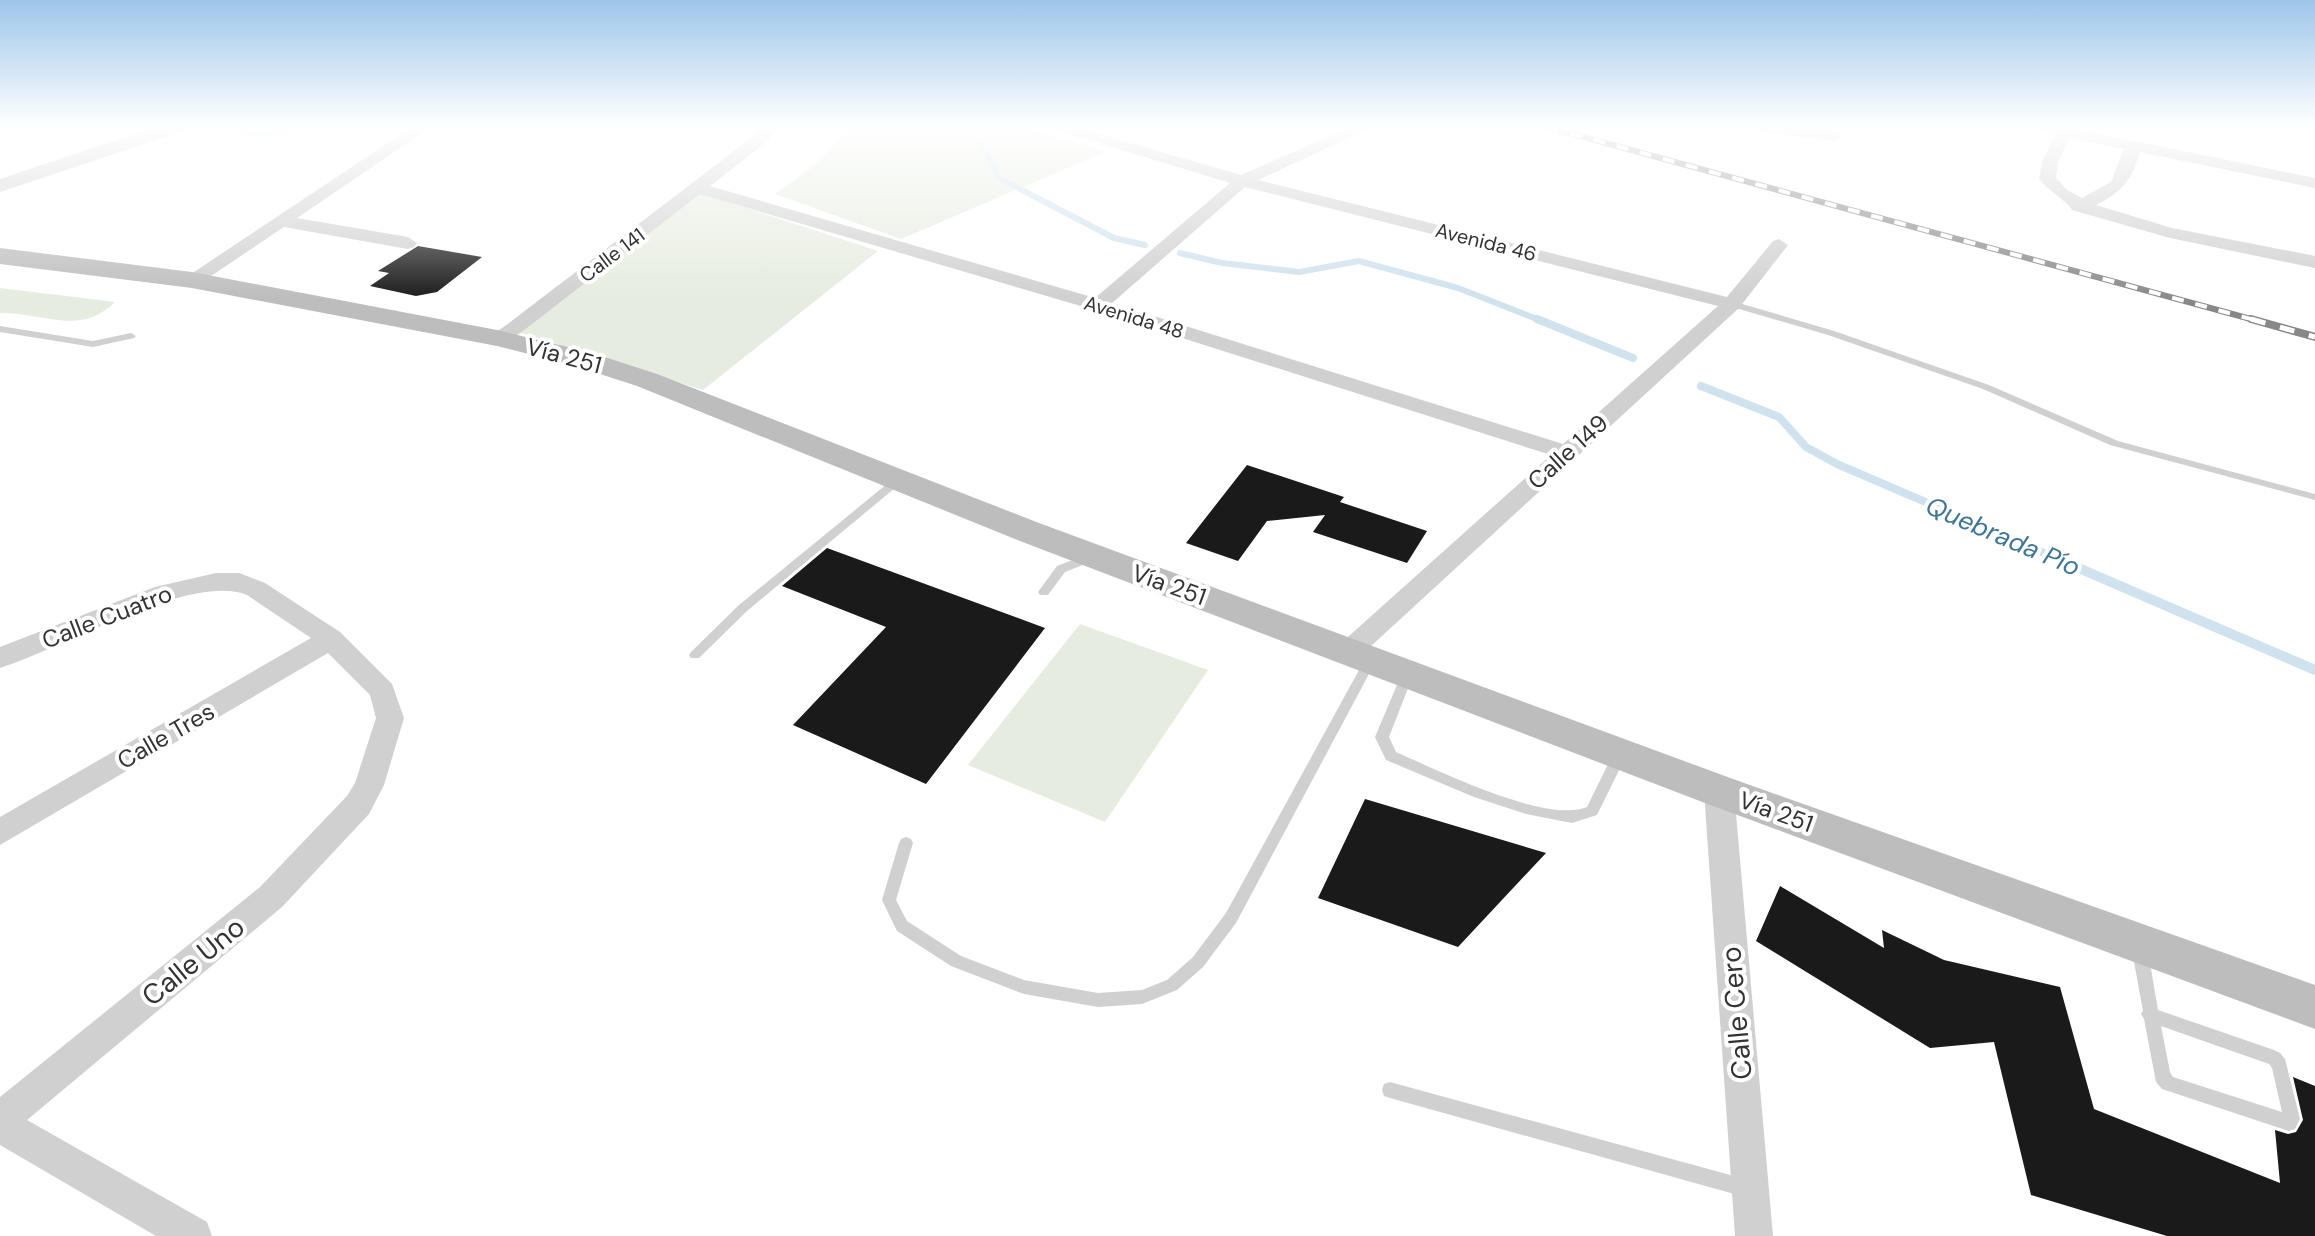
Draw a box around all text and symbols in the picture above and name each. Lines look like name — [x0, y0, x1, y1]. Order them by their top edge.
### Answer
street label: Avenida 46 — [1433, 217, 1539, 267]
street label: Calle 141 — [574, 222, 650, 288]
street label: Avenida 48 — [1081, 290, 1187, 344]
street label: Vía 251 — [523, 331, 605, 380]
street label: Calle 149 — [1521, 407, 1614, 496]
water label: Quebrada Pío — [1921, 488, 2085, 584]
street label: Vía 251 — [1128, 557, 1211, 612]
street label: Calle Cuatro — [37, 578, 176, 656]
street label: Calle Tres — [112, 695, 220, 776]
street label: Vía 251 — [1735, 784, 1818, 839]
street label: Calle Uno — [134, 909, 252, 1014]
street label: Calle Cero — [1712, 945, 1761, 1081]

